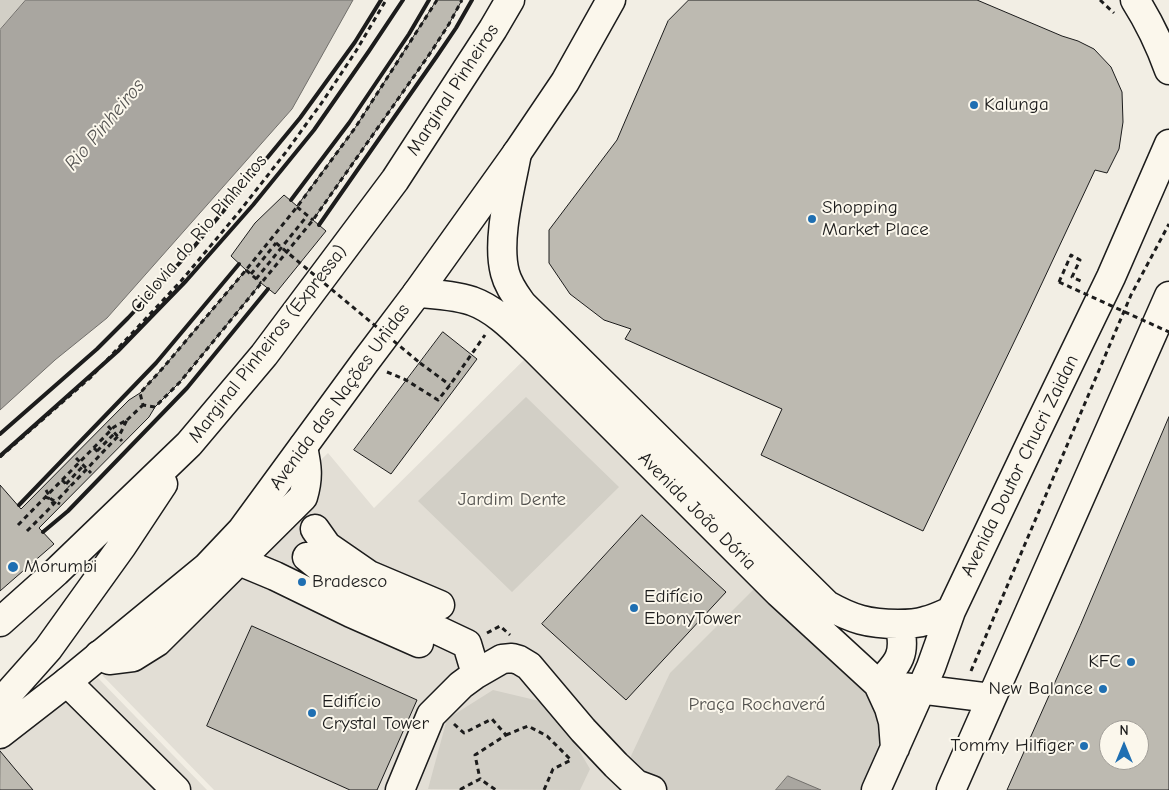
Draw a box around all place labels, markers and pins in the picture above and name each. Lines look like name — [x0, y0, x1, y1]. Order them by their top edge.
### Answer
place label: Kalunga — [984, 94, 1049, 116]
marker: Kalunga — [968, 99, 980, 111]
place label: Shopping Market Place — [822, 197, 929, 241]
marker: Shopping Market Place — [806, 213, 818, 225]
place label: Morumbi — [24, 556, 97, 578]
marker: Morumbi — [6, 560, 20, 574]
place label: Bradesco — [312, 571, 387, 593]
marker: Bradesco — [296, 576, 308, 588]
place label: Edifício EbonyTower — [644, 586, 741, 630]
marker: Edifício EbonyTower — [628, 602, 640, 614]
place label: KFC — [1088, 651, 1121, 673]
marker: KFC — [1125, 656, 1137, 668]
place label: New Balance — [989, 678, 1093, 700]
marker: New Balance — [1097, 683, 1109, 695]
place label: Edifício Crystal Tower — [322, 691, 429, 735]
marker: Edifício Crystal Tower — [306, 707, 318, 719]
place label: Tommy Hilfiger — [951, 735, 1074, 757]
marker: Tommy Hilfiger — [1078, 740, 1090, 752]

